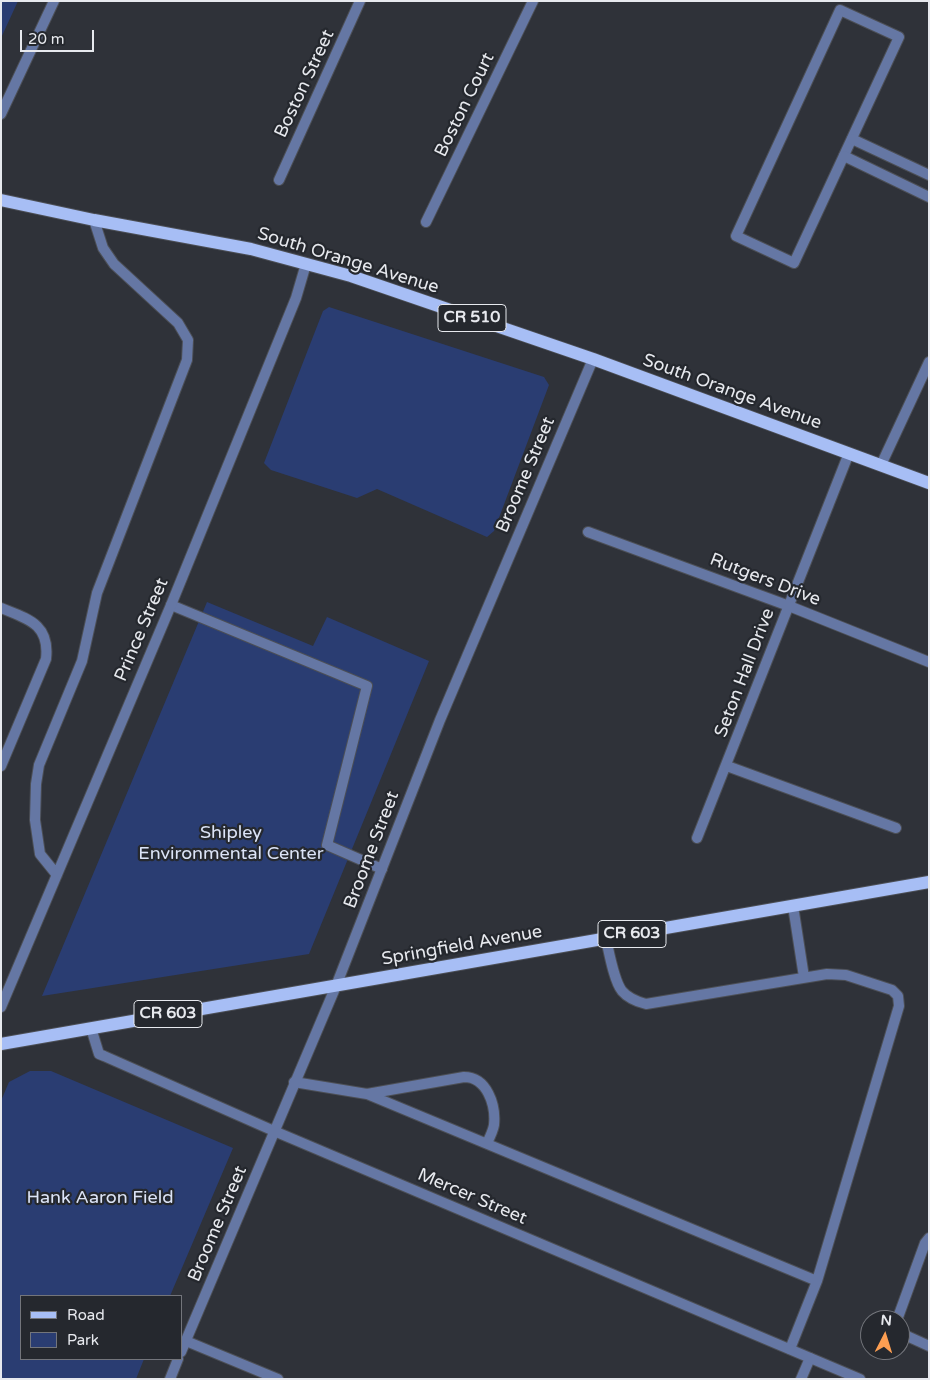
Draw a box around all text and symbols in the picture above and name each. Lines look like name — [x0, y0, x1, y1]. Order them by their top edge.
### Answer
scale bar — [22, 20, 96, 52]
street label: Boston Street — [271, 27, 339, 141]
text: 20 m — [28, 30, 65, 48]
street label: Boston Court — [430, 49, 500, 161]
street label: South Orange Avenue — [255, 223, 441, 299]
road number: CR 510 — [438, 304, 506, 332]
street label: South Orange Avenue — [640, 350, 824, 434]
street label: Broome Street — [492, 414, 560, 536]
street label: Rutgers Drive — [707, 549, 823, 611]
street label: Prince Street — [111, 575, 173, 685]
street label: Seton Hall Drive — [710, 606, 780, 740]
street label: Broome Street — [340, 788, 404, 912]
park label: Shipley Environmental Center — [138, 822, 324, 864]
street label: Springfield Avenue — [380, 921, 544, 971]
road number: CR 603 — [598, 921, 666, 948]
road number: CR 603 — [134, 1001, 202, 1028]
street label: Broome Street — [184, 1163, 252, 1285]
street label: Mercer Street — [414, 1164, 530, 1230]
park label: Hank Aaron Field — [26, 1187, 174, 1209]
legend — [20, 1295, 182, 1360]
text: Road — [67, 1306, 105, 1324]
north arrow — [860, 1310, 910, 1360]
text: N — [880, 1312, 893, 1330]
text: Park — [67, 1331, 99, 1349]

